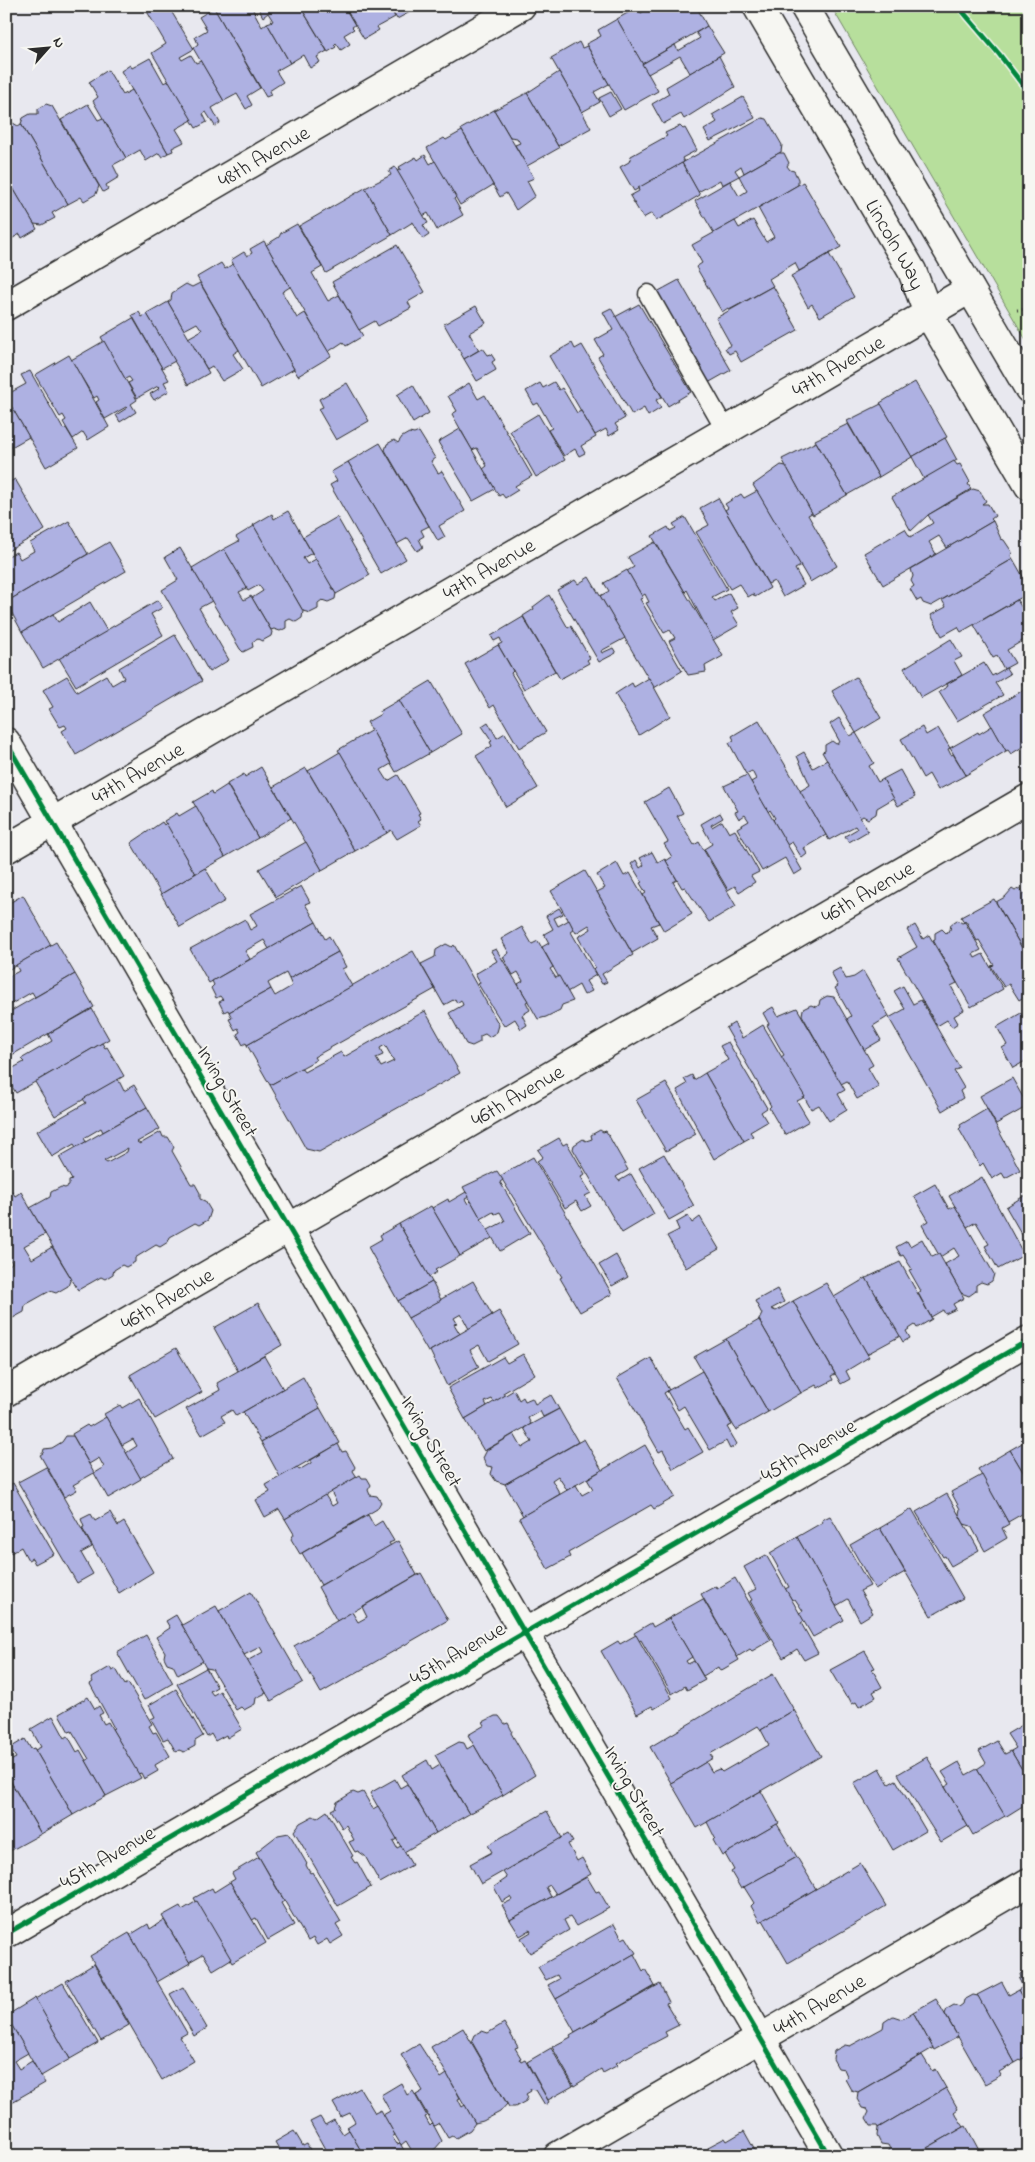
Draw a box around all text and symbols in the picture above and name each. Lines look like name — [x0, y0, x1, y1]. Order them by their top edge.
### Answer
north arrow — [22, 22, 72, 72]
text: N — [47, 34, 70, 52]
street label: 48th Avenue — [213, 119, 316, 196]
street label: Lincoln Way — [856, 195, 931, 296]
street label: 47th Avenue — [787, 329, 891, 406]
street label: 47th Avenue — [438, 531, 542, 609]
street label: 47th Avenue — [87, 735, 191, 813]
street label: 46th Avenue — [816, 854, 921, 932]
street label: Irving Street — [186, 1041, 265, 1144]
street label: 46th Avenue — [466, 1058, 571, 1136]
street label: 46th Avenue — [116, 1261, 220, 1339]
street label: Irving Street — [390, 1391, 469, 1494]
street label: 45th Avenue — [756, 1412, 863, 1491]
street label: 45th Avenue — [405, 1615, 512, 1694]
street label: Irving Street — [593, 1741, 672, 1844]
street label: 45th Avenue — [55, 1819, 162, 1898]
street label: 44th Avenue — [768, 1967, 872, 2045]

